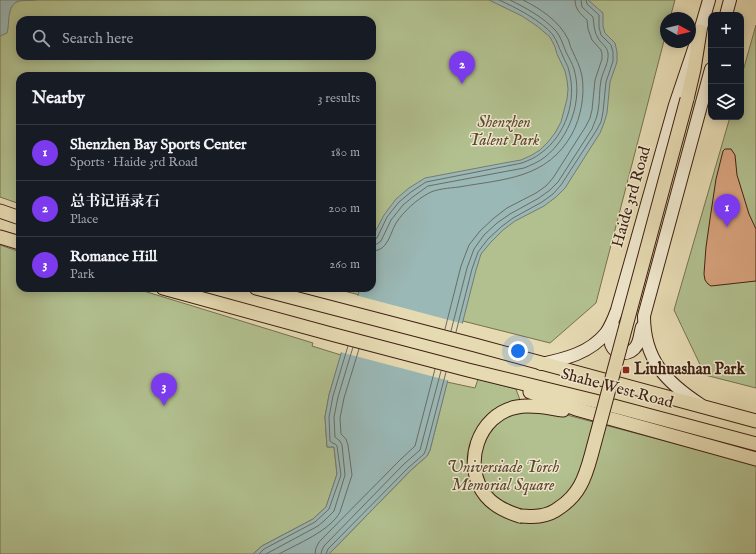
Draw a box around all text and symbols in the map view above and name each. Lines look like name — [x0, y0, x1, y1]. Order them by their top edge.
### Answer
north arrow — [660, 12, 696, 48]
map controls — [708, 12, 744, 120]
button: + — [708, 12, 744, 48]
search box — [16, 16, 376, 60]
icon: search — [30, 27, 52, 49]
text: Search here — [62, 29, 133, 48]
button: − — [708, 48, 744, 84]
pin: 2 — [449, 51, 475, 84]
button: layers — [708, 84, 744, 120]
text: Nearby — [32, 88, 85, 109]
text: 3 results — [318, 90, 360, 107]
park label: Shenzhen Talent Park — [469, 113, 540, 151]
text: Shenzhen Bay Sports Center — [70, 135, 247, 154]
text: 1 — [43, 144, 47, 161]
text: 180 m — [331, 144, 360, 161]
street label: Haide 3rd Road — [608, 144, 656, 250]
text: Sports · Haide 3rd Road — [70, 154, 198, 171]
text: 总书记语录石 — [70, 192, 160, 211]
pin: 1 — [714, 194, 740, 227]
text: 2 — [42, 200, 48, 217]
text: 200 m — [328, 200, 360, 217]
text: Place — [70, 211, 98, 228]
text: Romance Hill — [70, 247, 157, 266]
text: 3 — [43, 256, 47, 273]
text: 260 m — [329, 256, 360, 273]
text: Park — [70, 266, 95, 283]
your location — [508, 341, 528, 361]
place label: Liuhuashan Park — [634, 360, 745, 380]
street label: Shahe West Road — [559, 364, 676, 414]
marker: Liuhuashan Park — [621, 365, 631, 375]
pin: 3 — [151, 373, 177, 406]
park label: Universiade Torch Memorial Square — [447, 458, 560, 496]

